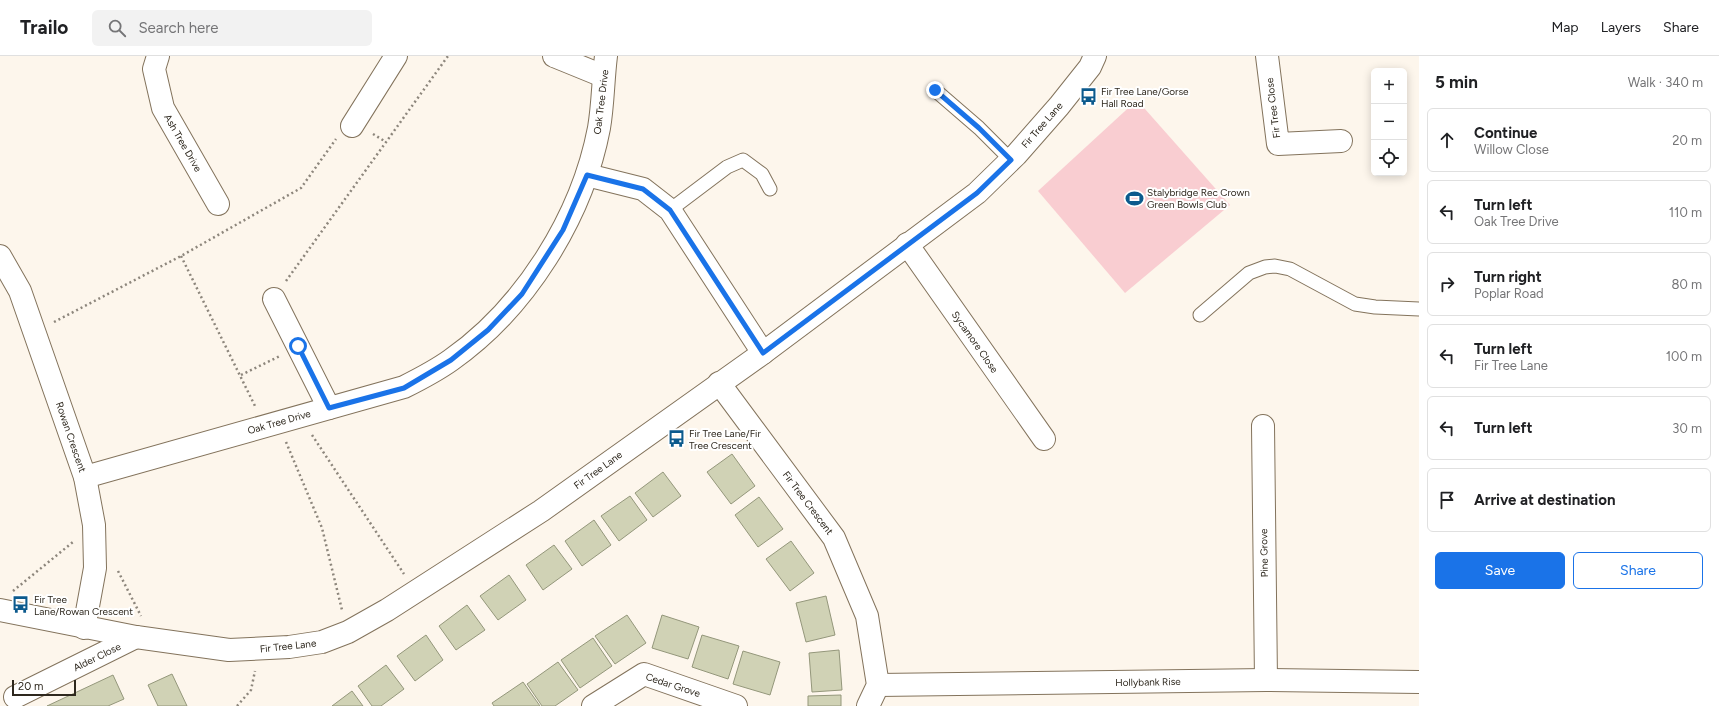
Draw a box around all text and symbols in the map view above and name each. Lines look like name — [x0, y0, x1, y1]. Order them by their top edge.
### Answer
search box — [92, 10, 372, 46]
text: Trailo — [20, 16, 68, 39]
icon: search — [106, 17, 128, 39]
text: Search here — [138, 19, 219, 37]
text: Map — [1551, 19, 1579, 36]
text: Layers — [1601, 19, 1641, 36]
text: Share — [1663, 19, 1699, 36]
street label: Oak Tree Drive — [591, 68, 611, 135]
map controls — [1371, 68, 1407, 176]
button: + — [1371, 68, 1407, 104]
text: 5 min — [1435, 72, 1478, 92]
text: Walk · 340 m — [1628, 75, 1703, 90]
street label: Fir Tree Close — [1263, 77, 1283, 139]
route end — [926, 81, 944, 99]
place label: Fir Tree Lane/Gorse Hall Road — [1101, 85, 1189, 110]
bus stop icon: Fir Tree Lane/Gorse Hall Road — [1078, 87, 1098, 107]
street label: Fir Tree Lane — [1018, 99, 1066, 151]
button: − — [1371, 104, 1407, 140]
street label: Ash Tree Drive — [161, 112, 205, 175]
text: Continue — [1474, 124, 1537, 142]
icon: ahead — [1436, 129, 1458, 151]
text: 20 m — [1672, 133, 1702, 148]
button: locate — [1371, 140, 1407, 176]
text: Willow Close — [1474, 142, 1549, 157]
place label: Stalybridge Rec Crown Green Bowls Club — [1147, 186, 1250, 211]
sports icon: Stalybridge Rec Crown Green Bowls Club — [1124, 188, 1144, 208]
text: Turn left — [1474, 196, 1532, 214]
icon: left — [1436, 201, 1458, 223]
text: 110 m — [1669, 205, 1702, 220]
text: Oak Tree Drive — [1474, 214, 1559, 229]
text: Turn right — [1474, 268, 1542, 286]
icon: right — [1436, 273, 1458, 295]
text: 80 m — [1671, 277, 1702, 292]
text: Poplar Road — [1474, 286, 1544, 301]
street label: Sycamore Close — [949, 308, 1001, 376]
route start — [289, 337, 307, 355]
text: Turn left — [1474, 340, 1532, 358]
icon: left — [1436, 345, 1458, 367]
text: 100 m — [1666, 349, 1702, 364]
text: Fir Tree Lane — [1474, 358, 1548, 373]
street label: Rowan Crescent — [53, 400, 89, 474]
street label: Oak Tree Drive — [246, 407, 313, 437]
icon: left — [1436, 417, 1458, 439]
text: Turn left — [1474, 419, 1532, 437]
text: 30 m — [1672, 421, 1702, 436]
place label: Fir Tree Lane/Fir Tree Crescent — [689, 427, 761, 452]
bus stop icon: Fir Tree Lane/Fir Tree Crescent — [666, 429, 686, 449]
street label: Fir Tree Lane — [571, 448, 625, 492]
street label: Fir Tree Crescent — [780, 469, 836, 538]
icon: arrive — [1436, 489, 1458, 511]
text: Arrive at destination — [1474, 491, 1615, 509]
street label: Pine Grove — [1257, 528, 1271, 578]
button: Save — [1435, 552, 1565, 589]
button: Share — [1573, 552, 1703, 589]
place label: Fir Tree Lane/Rowan Crescent — [34, 593, 133, 618]
bus stop icon: Fir Tree Lane/Rowan Crescent — [11, 595, 31, 615]
street label: Fir Tree Lane — [259, 637, 317, 655]
street label: Alder Close — [71, 640, 123, 674]
street label: Cedar Grove — [644, 670, 702, 700]
street label: Hollybank Rise — [1115, 675, 1181, 689]
scale bar — [12, 678, 76, 697]
text: 20 m — [18, 680, 43, 693]

